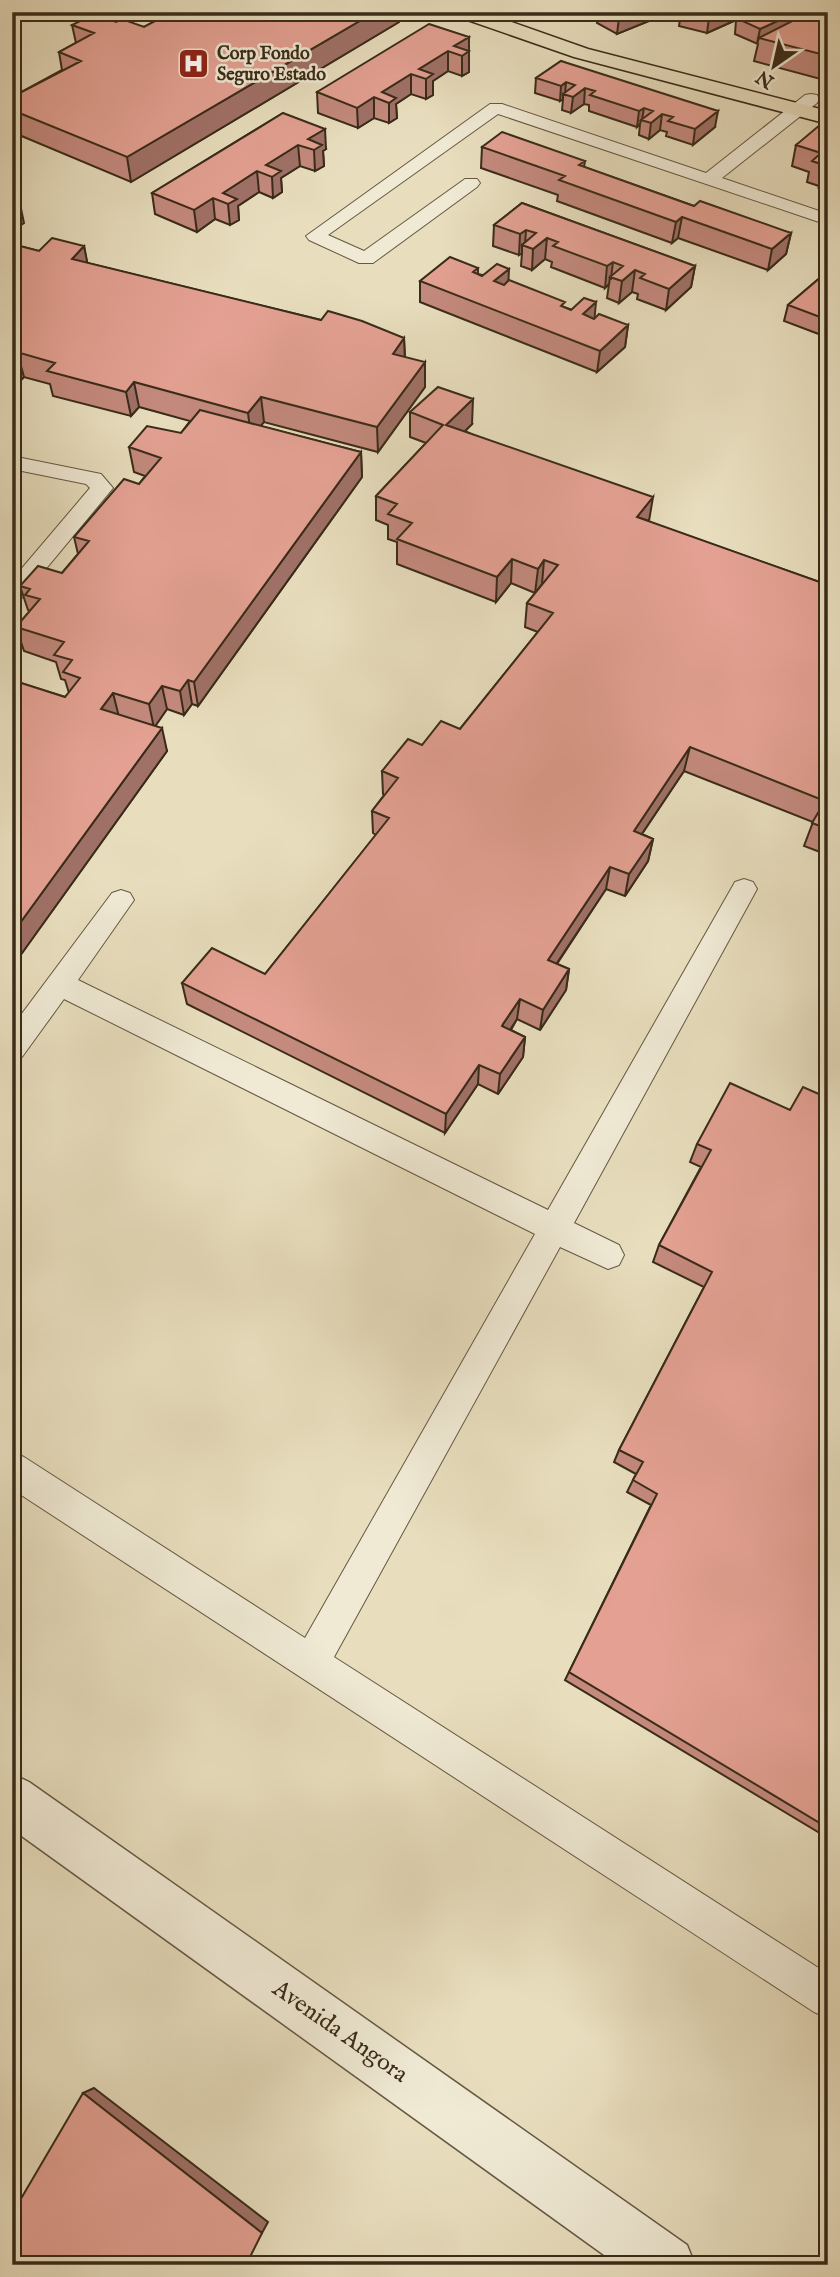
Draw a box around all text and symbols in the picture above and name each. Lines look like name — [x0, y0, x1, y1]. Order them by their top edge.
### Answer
north arrow — [738, 32, 808, 102]
place label: Corp Fondo Seguro Estado — [217, 43, 326, 87]
hospital icon: Corp Fondo Seguro Estado — [177, 47, 211, 81]
text: N — [752, 64, 780, 94]
street label: Avenida Angora — [265, 1973, 414, 2091]

